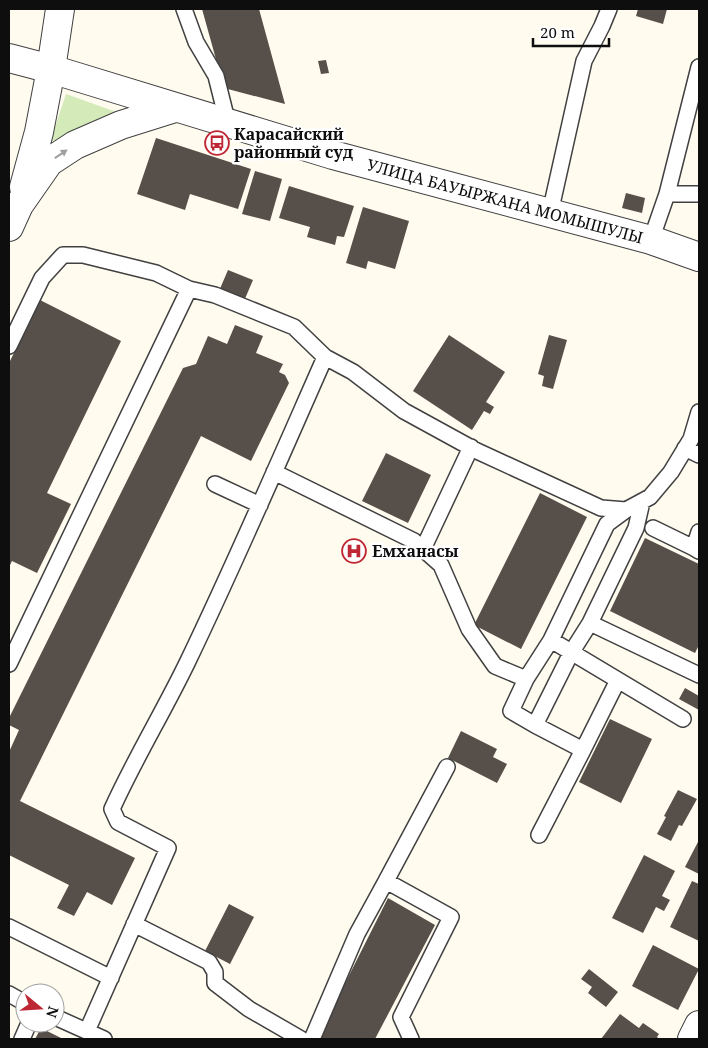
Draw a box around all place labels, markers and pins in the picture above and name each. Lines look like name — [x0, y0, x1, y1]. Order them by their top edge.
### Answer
place label: Карасайский районный суд — [234, 123, 353, 163]
bus stop icon: Карасайский районный суд — [204, 130, 230, 156]
hospital icon: Емханасы — [341, 538, 367, 564]
place label: Емханасы — [372, 540, 459, 562]

